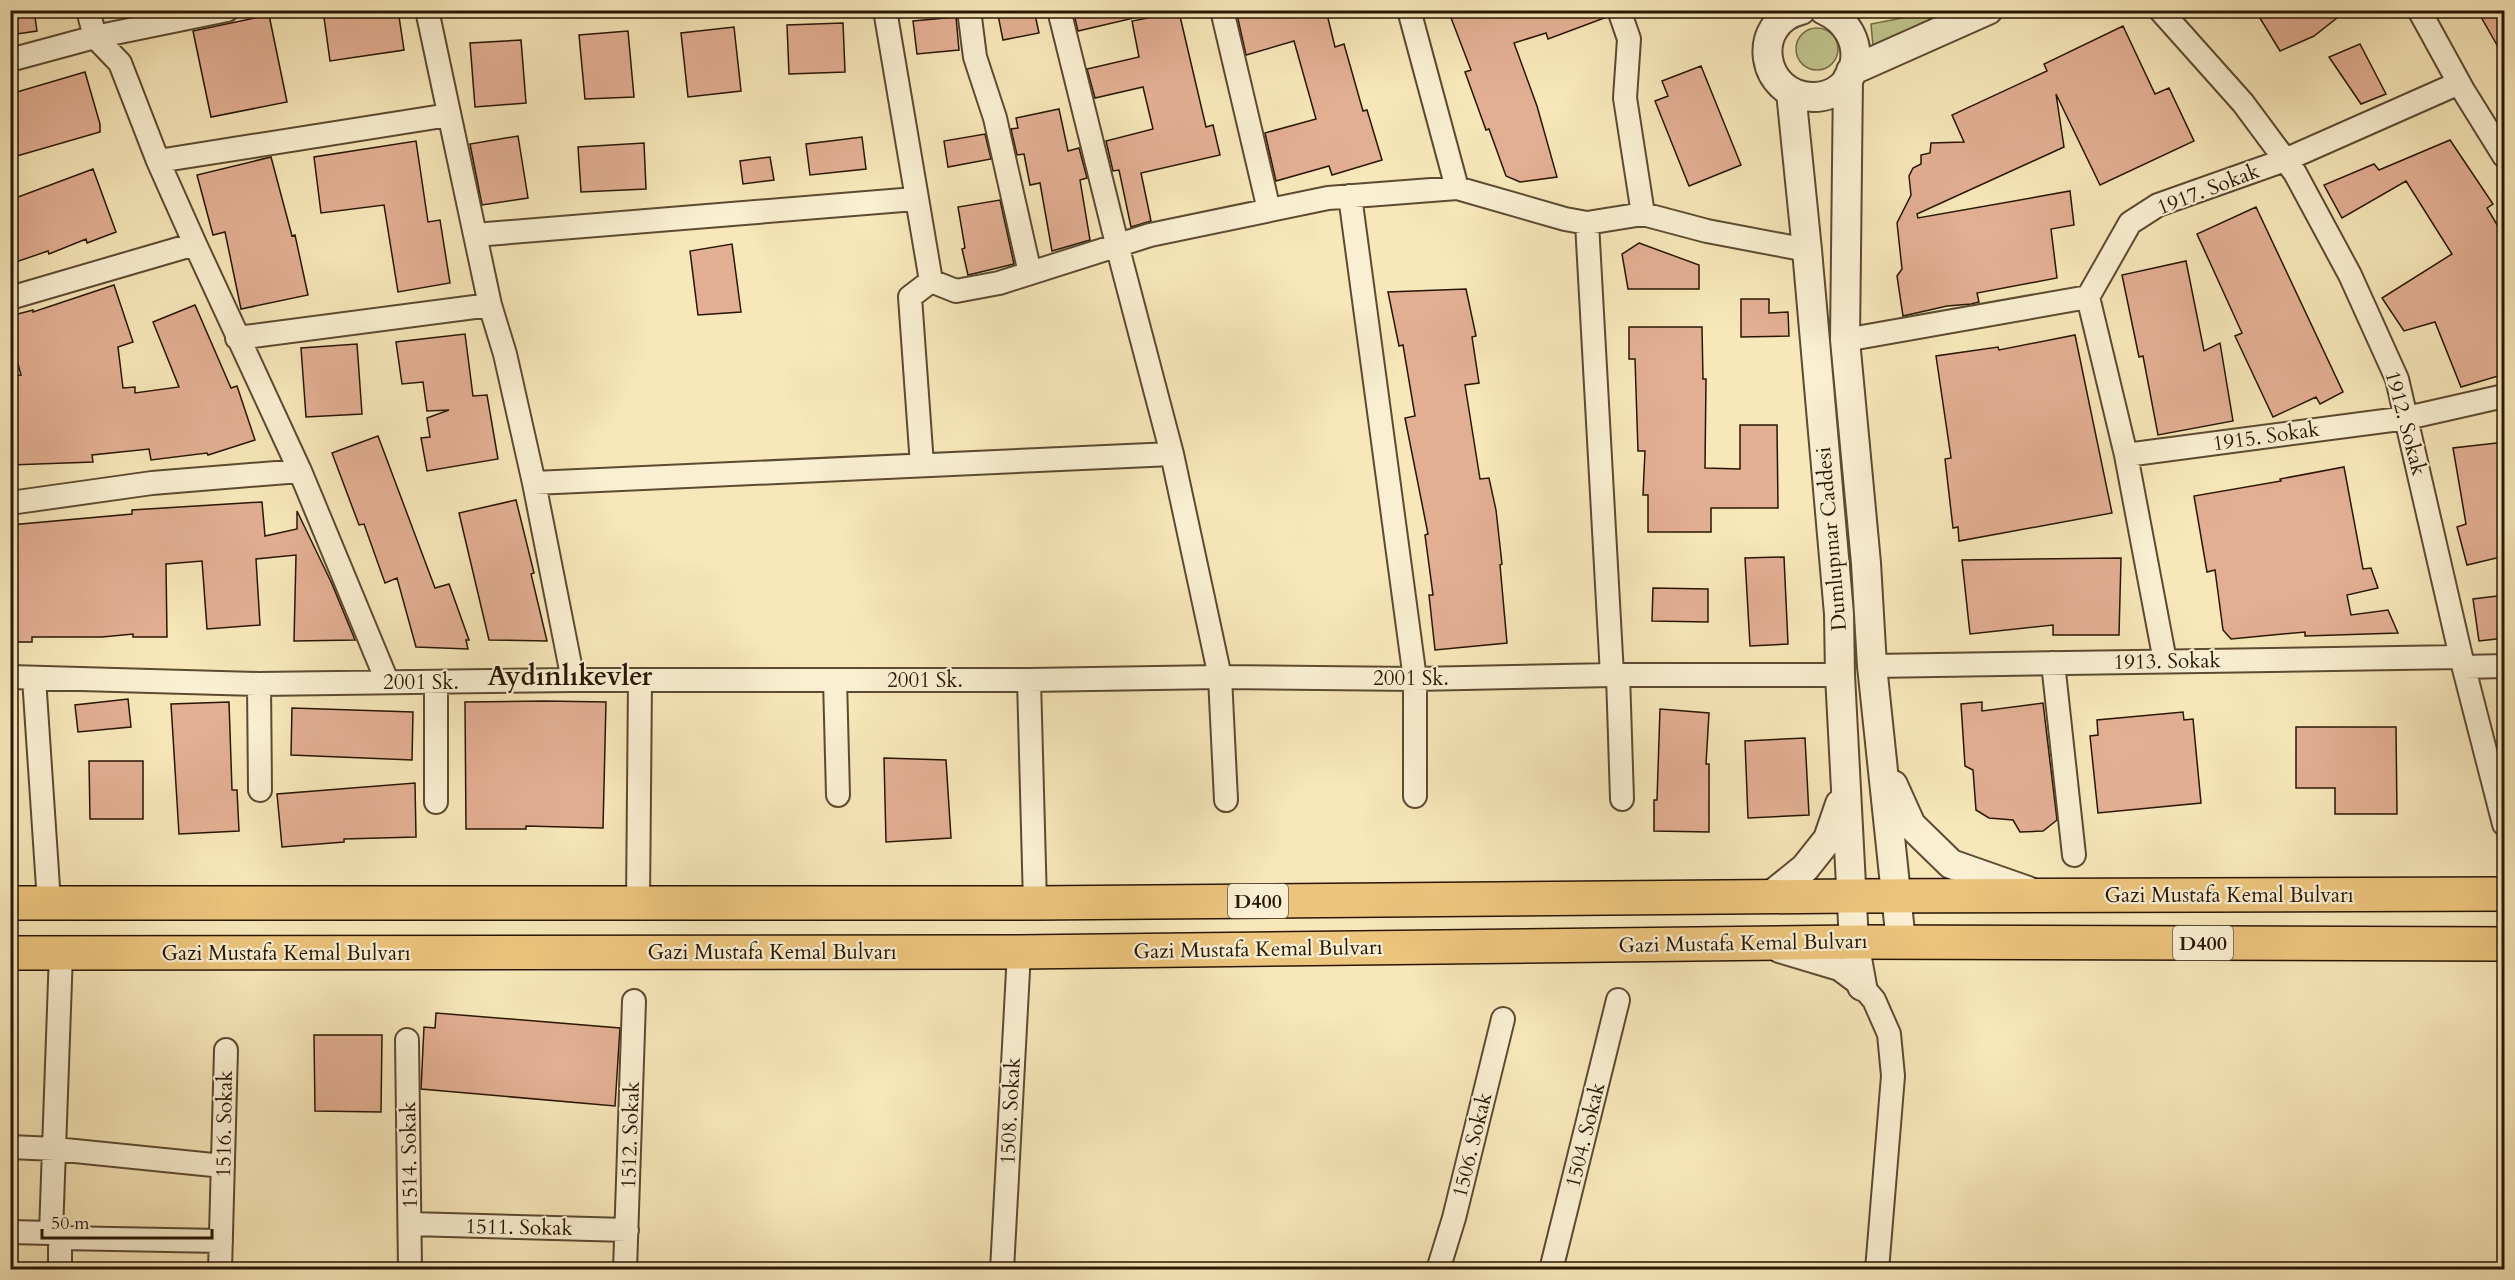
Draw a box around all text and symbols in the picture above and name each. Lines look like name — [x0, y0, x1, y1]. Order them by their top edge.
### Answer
street label: 1917. Sokak — [2153, 156, 2264, 222]
street label: 1912. Sokak — [2378, 367, 2434, 479]
street label: 1915. Sokak — [2211, 415, 2322, 458]
street label: Dumlupınar Caddesi — [1809, 446, 1854, 632]
street label: 1913. Sokak — [2113, 646, 2222, 677]
district label: Aydınlıkevler — [488, 658, 653, 695]
street label: 2001 Sk. — [1373, 664, 1449, 693]
street label: 2001 Sk. — [887, 666, 963, 695]
street label: 2001 Sk. — [383, 668, 459, 697]
street label: Gazi Mustafa Kemal Bulvarı — [2104, 881, 2354, 910]
road number: D400 — [1228, 884, 1288, 918]
road number: D400 — [2173, 926, 2233, 960]
street label: Gazi Mustafa Kemal Bulvarı — [1618, 927, 1868, 960]
street label: Gazi Mustafa Kemal Bulvarı — [1133, 933, 1383, 966]
street label: Gazi Mustafa Kemal Bulvarı — [647, 938, 897, 967]
street label: Gazi Mustafa Kemal Bulvarı — [161, 939, 411, 968]
street label: 1508. Sokak — [993, 1056, 1028, 1165]
street label: 1516. Sokak — [209, 1069, 240, 1178]
street label: 1504. Sokak — [1558, 1079, 1613, 1191]
street label: 1512. Sokak — [614, 1080, 647, 1189]
street label: 1506. Sokak — [1445, 1089, 1500, 1201]
street label: 1514. Sokak — [394, 1100, 425, 1209]
scale bar — [42, 1202, 212, 1240]
text: 50 m — [51, 1211, 90, 1236]
street label: 1511. Sokak — [465, 1212, 574, 1243]

